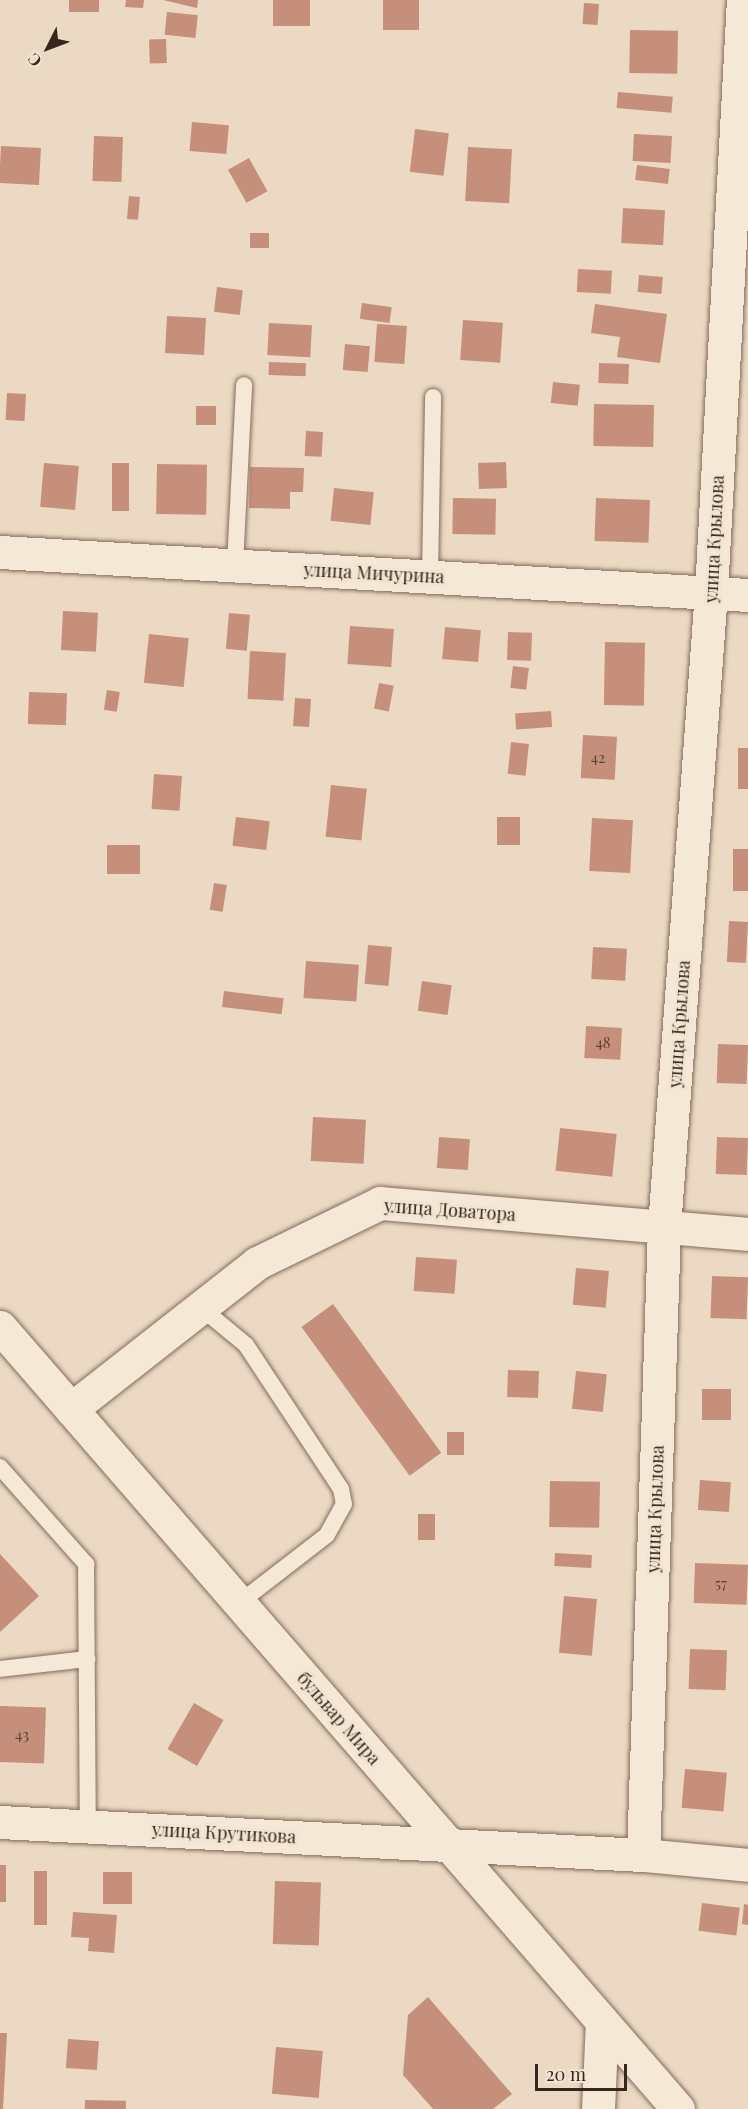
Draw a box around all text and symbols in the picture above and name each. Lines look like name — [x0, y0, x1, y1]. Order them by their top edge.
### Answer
north arrow — [18, 18, 78, 78]
text: С — [23, 49, 46, 72]
street label: улица Крылова — [700, 474, 728, 604]
street label: улица Мичурина — [303, 559, 445, 587]
house number: 42 — [591, 749, 605, 767]
street label: улица Крылова — [664, 959, 694, 1089]
house number: 48 — [595, 1034, 611, 1052]
street label: улица Доватора — [383, 1195, 517, 1225]
street label: улица Крылова — [642, 1445, 668, 1573]
house number: 57 — [715, 1575, 727, 1593]
street label: бульвар Мира — [293, 1667, 385, 1769]
house number: 43 — [15, 1726, 29, 1744]
street label: улица Крутикова — [151, 1818, 297, 1848]
scale bar — [538, 2052, 630, 2090]
text: 20 m — [546, 2062, 586, 2086]

